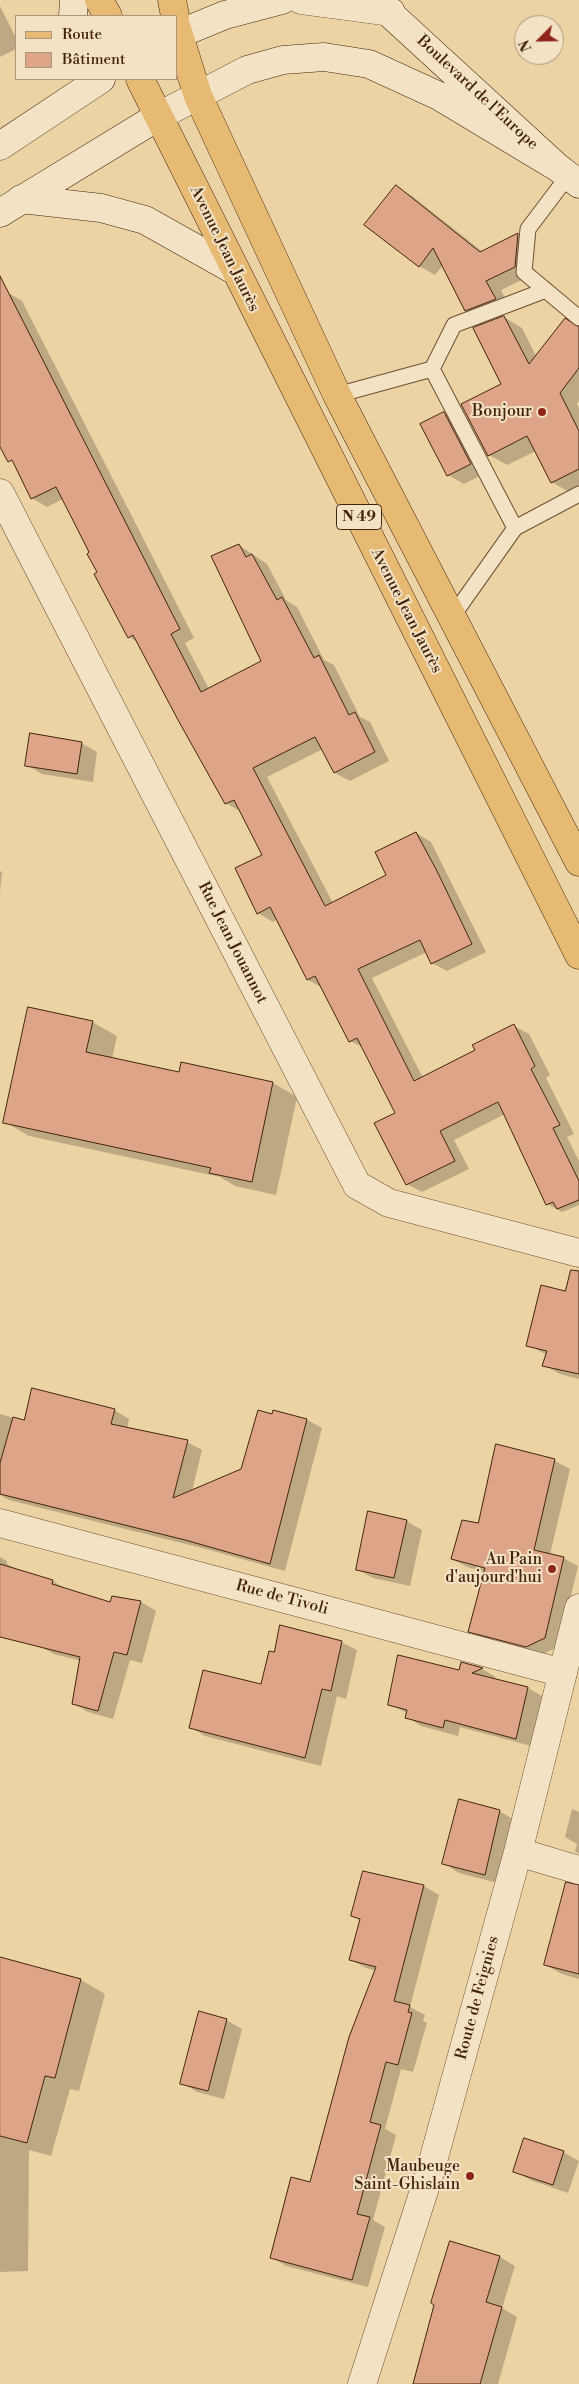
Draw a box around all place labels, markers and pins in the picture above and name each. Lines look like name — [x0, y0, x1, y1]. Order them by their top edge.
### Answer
place label: Bonjour — [472, 402, 532, 422]
marker: Bonjour — [536, 406, 548, 418]
place label: Au Pain d'aujourd'hui — [445, 1550, 542, 1588]
marker: Au Pain d'aujourd'hui — [546, 1563, 558, 1575]
place label: Maubeuge Saint-Ghislain — [354, 2157, 460, 2195]
marker: Maubeuge Saint-Ghislain — [464, 2170, 476, 2182]

